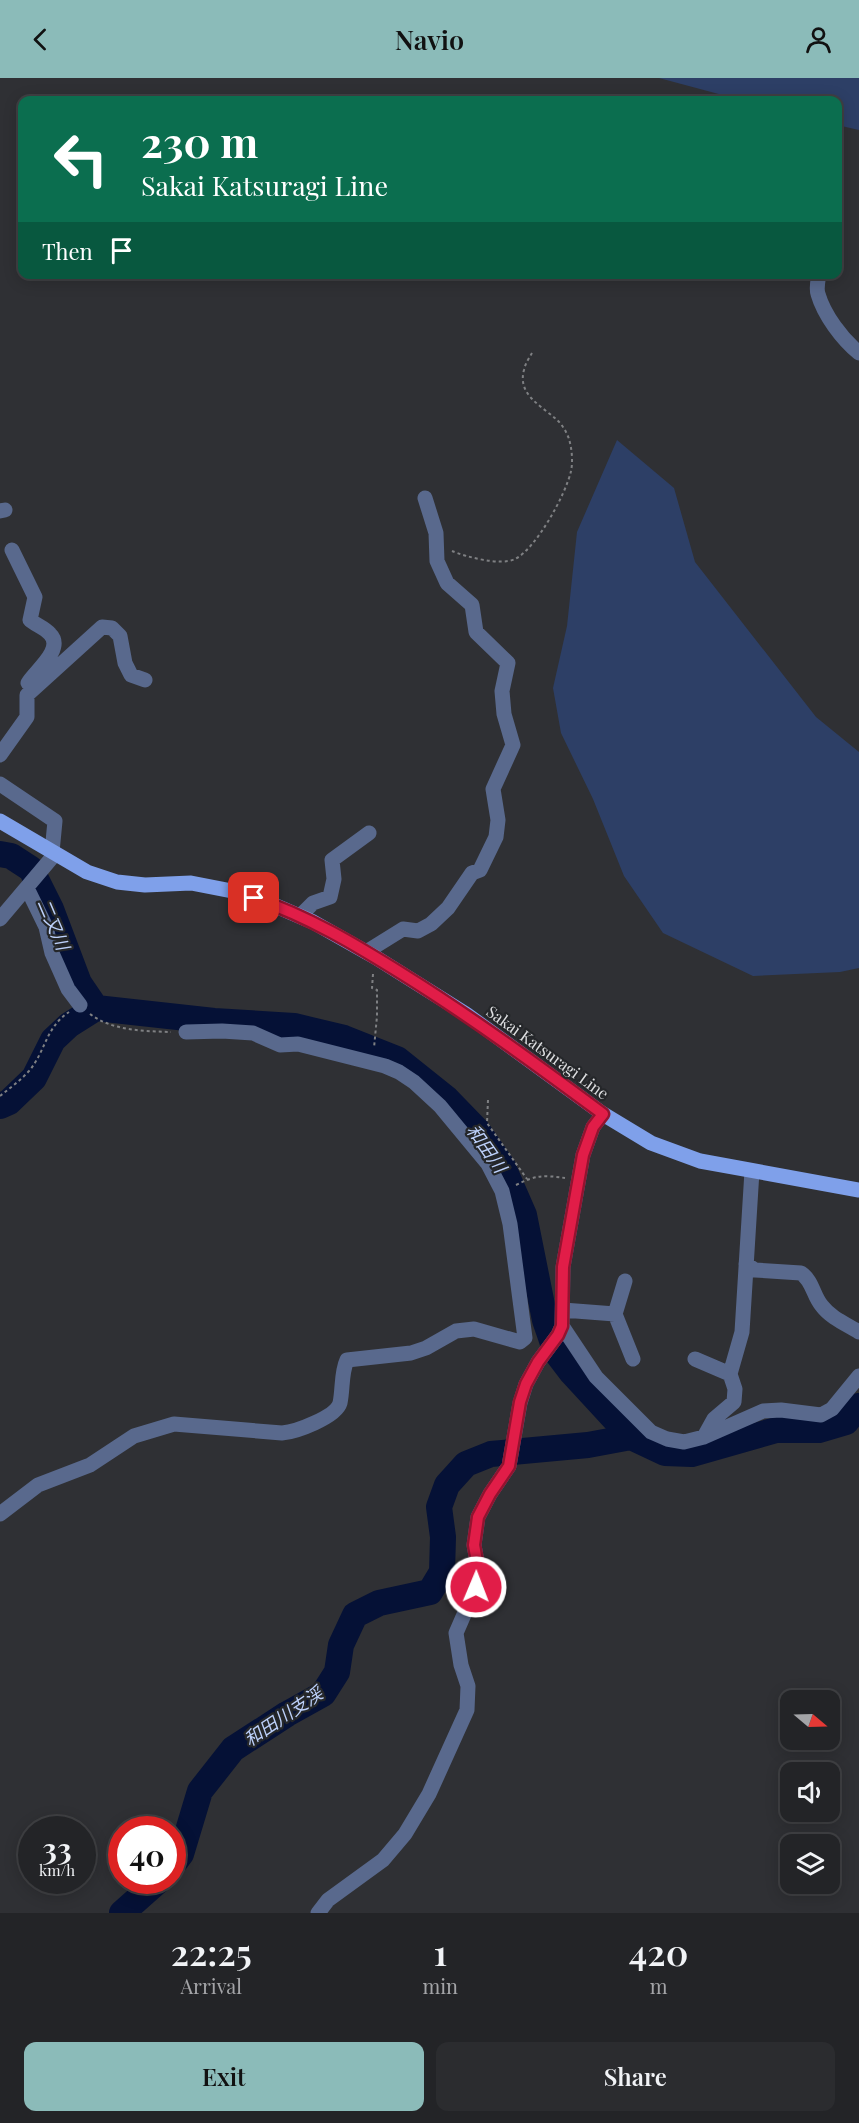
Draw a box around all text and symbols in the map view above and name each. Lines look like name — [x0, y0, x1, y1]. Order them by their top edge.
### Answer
text: Navio — [395, 21, 464, 57]
icon: back — [24, 23, 57, 56]
icon: person — [802, 23, 835, 56]
text: 230 m — [141, 113, 258, 169]
icon: left — [42, 120, 120, 198]
text: Sakai Katsuragi Line — [141, 167, 388, 203]
icon: arrive — [105, 234, 138, 267]
text: Then — [42, 236, 93, 266]
pin — [228, 872, 279, 923]
icon: arrive — [237, 881, 270, 914]
water label: 二又川 — [32, 894, 76, 955]
street label: Sakai Katsuragi Line — [483, 1000, 613, 1104]
water label: 和田川 — [462, 1119, 513, 1179]
position arrow — [444, 1555, 508, 1619]
water label: 和田川支渓 — [239, 1680, 329, 1751]
north arrow — [780, 1690, 840, 1750]
map controls — [780, 1690, 840, 1894]
button: sound — [780, 1762, 840, 1822]
speed limit sign: 40 — [108, 1816, 186, 1894]
text: 33 — [42, 1828, 72, 1868]
button: layers — [780, 1834, 840, 1894]
text: km/h — [39, 1860, 75, 1880]
text: 22:25 — [171, 1927, 252, 1975]
text: 1 — [433, 1927, 447, 1975]
text: 420 — [629, 1927, 688, 1975]
text: Arrival — [180, 1972, 242, 1999]
text: min — [423, 1972, 458, 1999]
text: m — [650, 1972, 667, 1999]
button: Exit — [24, 2042, 424, 2111]
button: Share — [436, 2042, 835, 2111]

